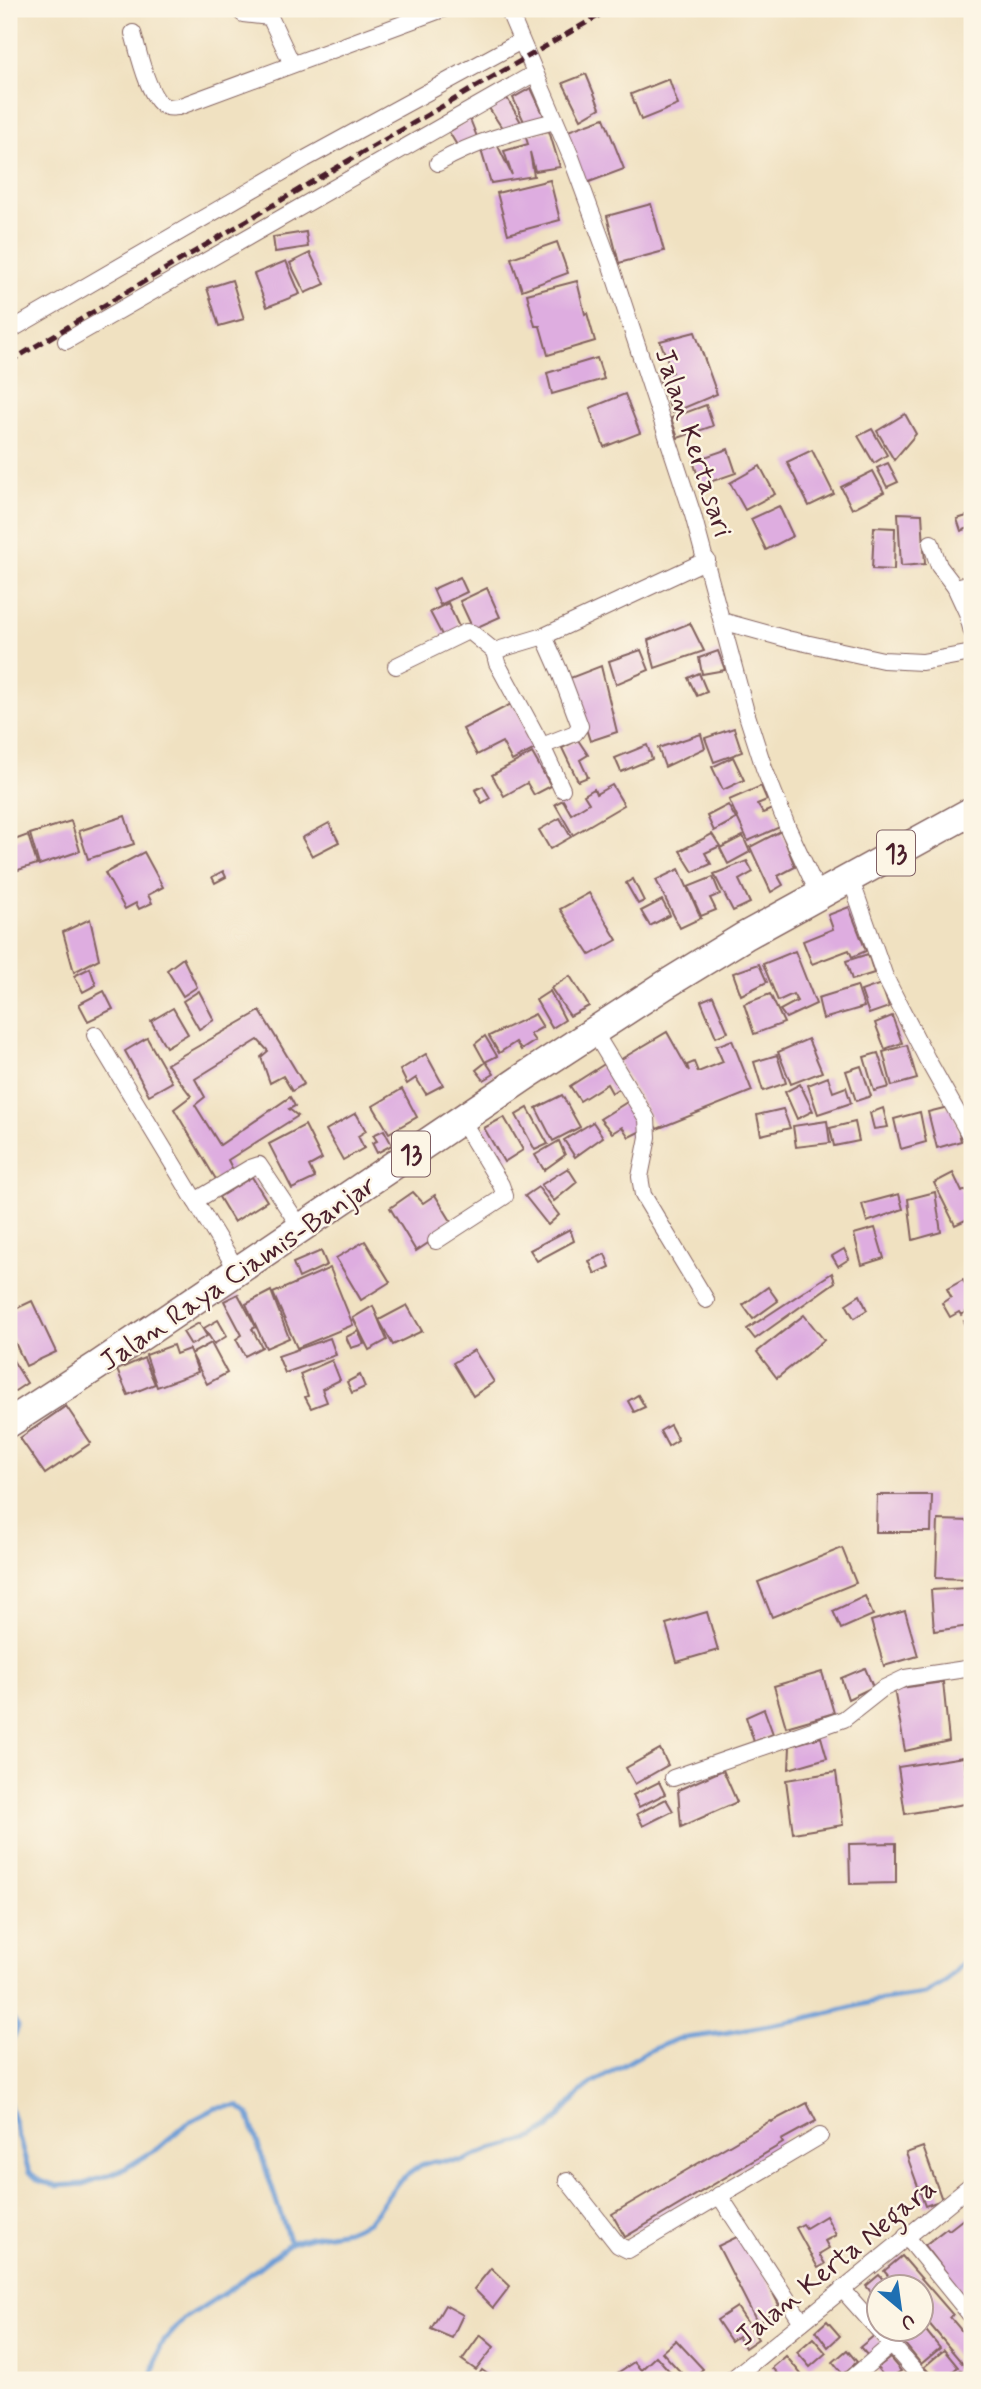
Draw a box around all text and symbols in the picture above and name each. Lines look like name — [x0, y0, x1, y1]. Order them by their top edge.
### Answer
street label: Jalan Kertasari — [645, 344, 741, 542]
road number: 13 — [877, 831, 915, 876]
road number: 13 — [392, 1132, 430, 1176]
street label: Jalan Raya Ciamis-Banjar — [93, 1168, 384, 1381]
street label: Jalan Kerta Negara — [728, 2170, 947, 2358]
north arrow — [866, 2274, 936, 2344]
text: U — [896, 2308, 919, 2335]

